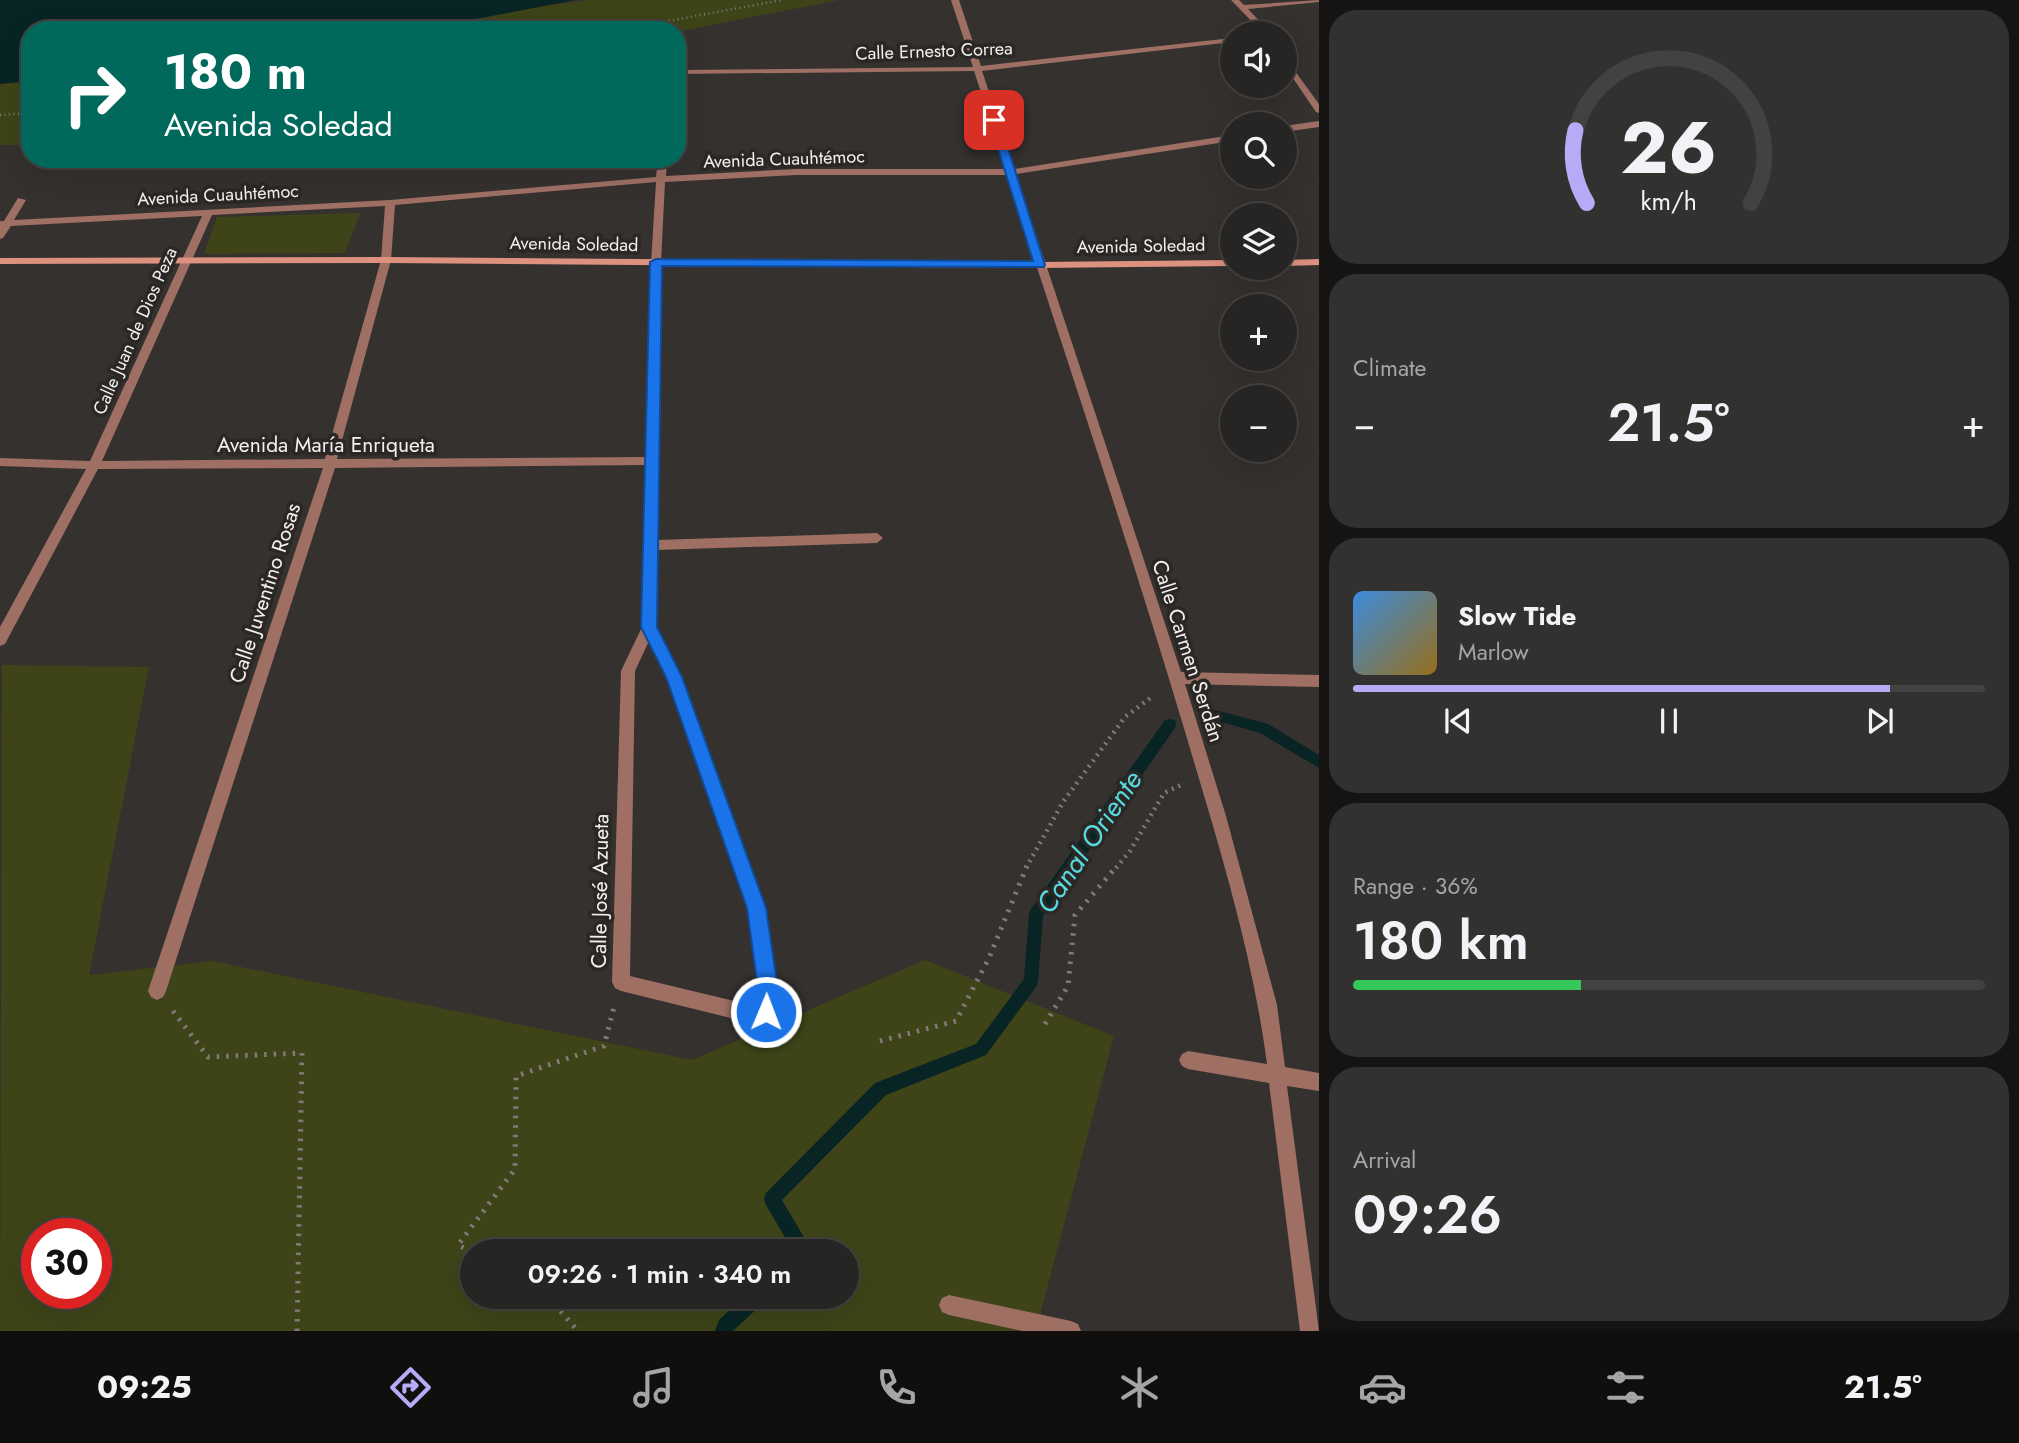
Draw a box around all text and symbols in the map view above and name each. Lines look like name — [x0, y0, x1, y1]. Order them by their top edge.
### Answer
map controls — [1220, 21, 1297, 462]
button: sound — [1220, 21, 1297, 98]
street label: Calle Ernesto Correa — [855, 35, 1013, 67]
text: 180 m — [164, 37, 307, 107]
icon: right — [49, 49, 140, 140]
pin — [964, 90, 1024, 150]
text: 26 — [1621, 95, 1717, 200]
icon: arrive — [975, 101, 1013, 139]
text: Avenida Soledad — [164, 102, 393, 148]
button: search — [1220, 112, 1297, 189]
street label: Avenida Cuauhtémoc — [703, 143, 865, 175]
street label: Avenida Cuauhtémoc — [137, 178, 299, 212]
text: km/h — [1641, 183, 1697, 219]
button: layers — [1220, 203, 1297, 280]
street label: Avenida Soledad — [509, 230, 639, 258]
street label: Avenida Soledad — [1076, 232, 1206, 260]
street label: Calle Juan de Dios Peza — [86, 243, 184, 419]
button: + — [1220, 294, 1297, 371]
text: Climate — [1353, 351, 1426, 385]
button: − — [1220, 385, 1297, 462]
text: 21.5° — [1608, 385, 1730, 461]
text: − — [1353, 396, 1375, 451]
text: + — [1962, 396, 1985, 451]
street label: Avenida María Enriqueta — [217, 430, 435, 460]
street label: Calle Juventino Rosas — [222, 499, 308, 687]
street label: Calle Carmen Serdán — [1144, 556, 1232, 746]
text: Slow Tide — [1458, 597, 1577, 635]
text: Marlow — [1458, 635, 1529, 669]
icon: previous — [1439, 702, 1477, 740]
icon: pause — [1650, 702, 1688, 740]
icon: next — [1861, 702, 1899, 740]
water label: Canal Oriente — [1026, 762, 1152, 922]
street label: Calle José Azueta — [584, 813, 616, 969]
text: Range · 36% — [1353, 869, 1478, 903]
text: 180 km — [1353, 903, 1529, 979]
position arrow — [729, 975, 803, 1049]
text: Arrival — [1353, 1143, 1416, 1177]
text: 09:26 — [1353, 1177, 1502, 1253]
speed limit sign: 30 — [21, 1218, 112, 1309]
text: 09:26 · 1 min · 340 m — [528, 1255, 791, 1293]
icon: directions — [386, 1363, 435, 1412]
icon: music — [629, 1363, 678, 1412]
icon: phone — [872, 1363, 921, 1412]
icon: climate — [1115, 1363, 1164, 1412]
icon: car — [1358, 1363, 1407, 1412]
icon: filters — [1601, 1363, 1650, 1412]
text: 09:25 — [97, 1364, 192, 1410]
text: 21.5° — [1844, 1364, 1922, 1410]

